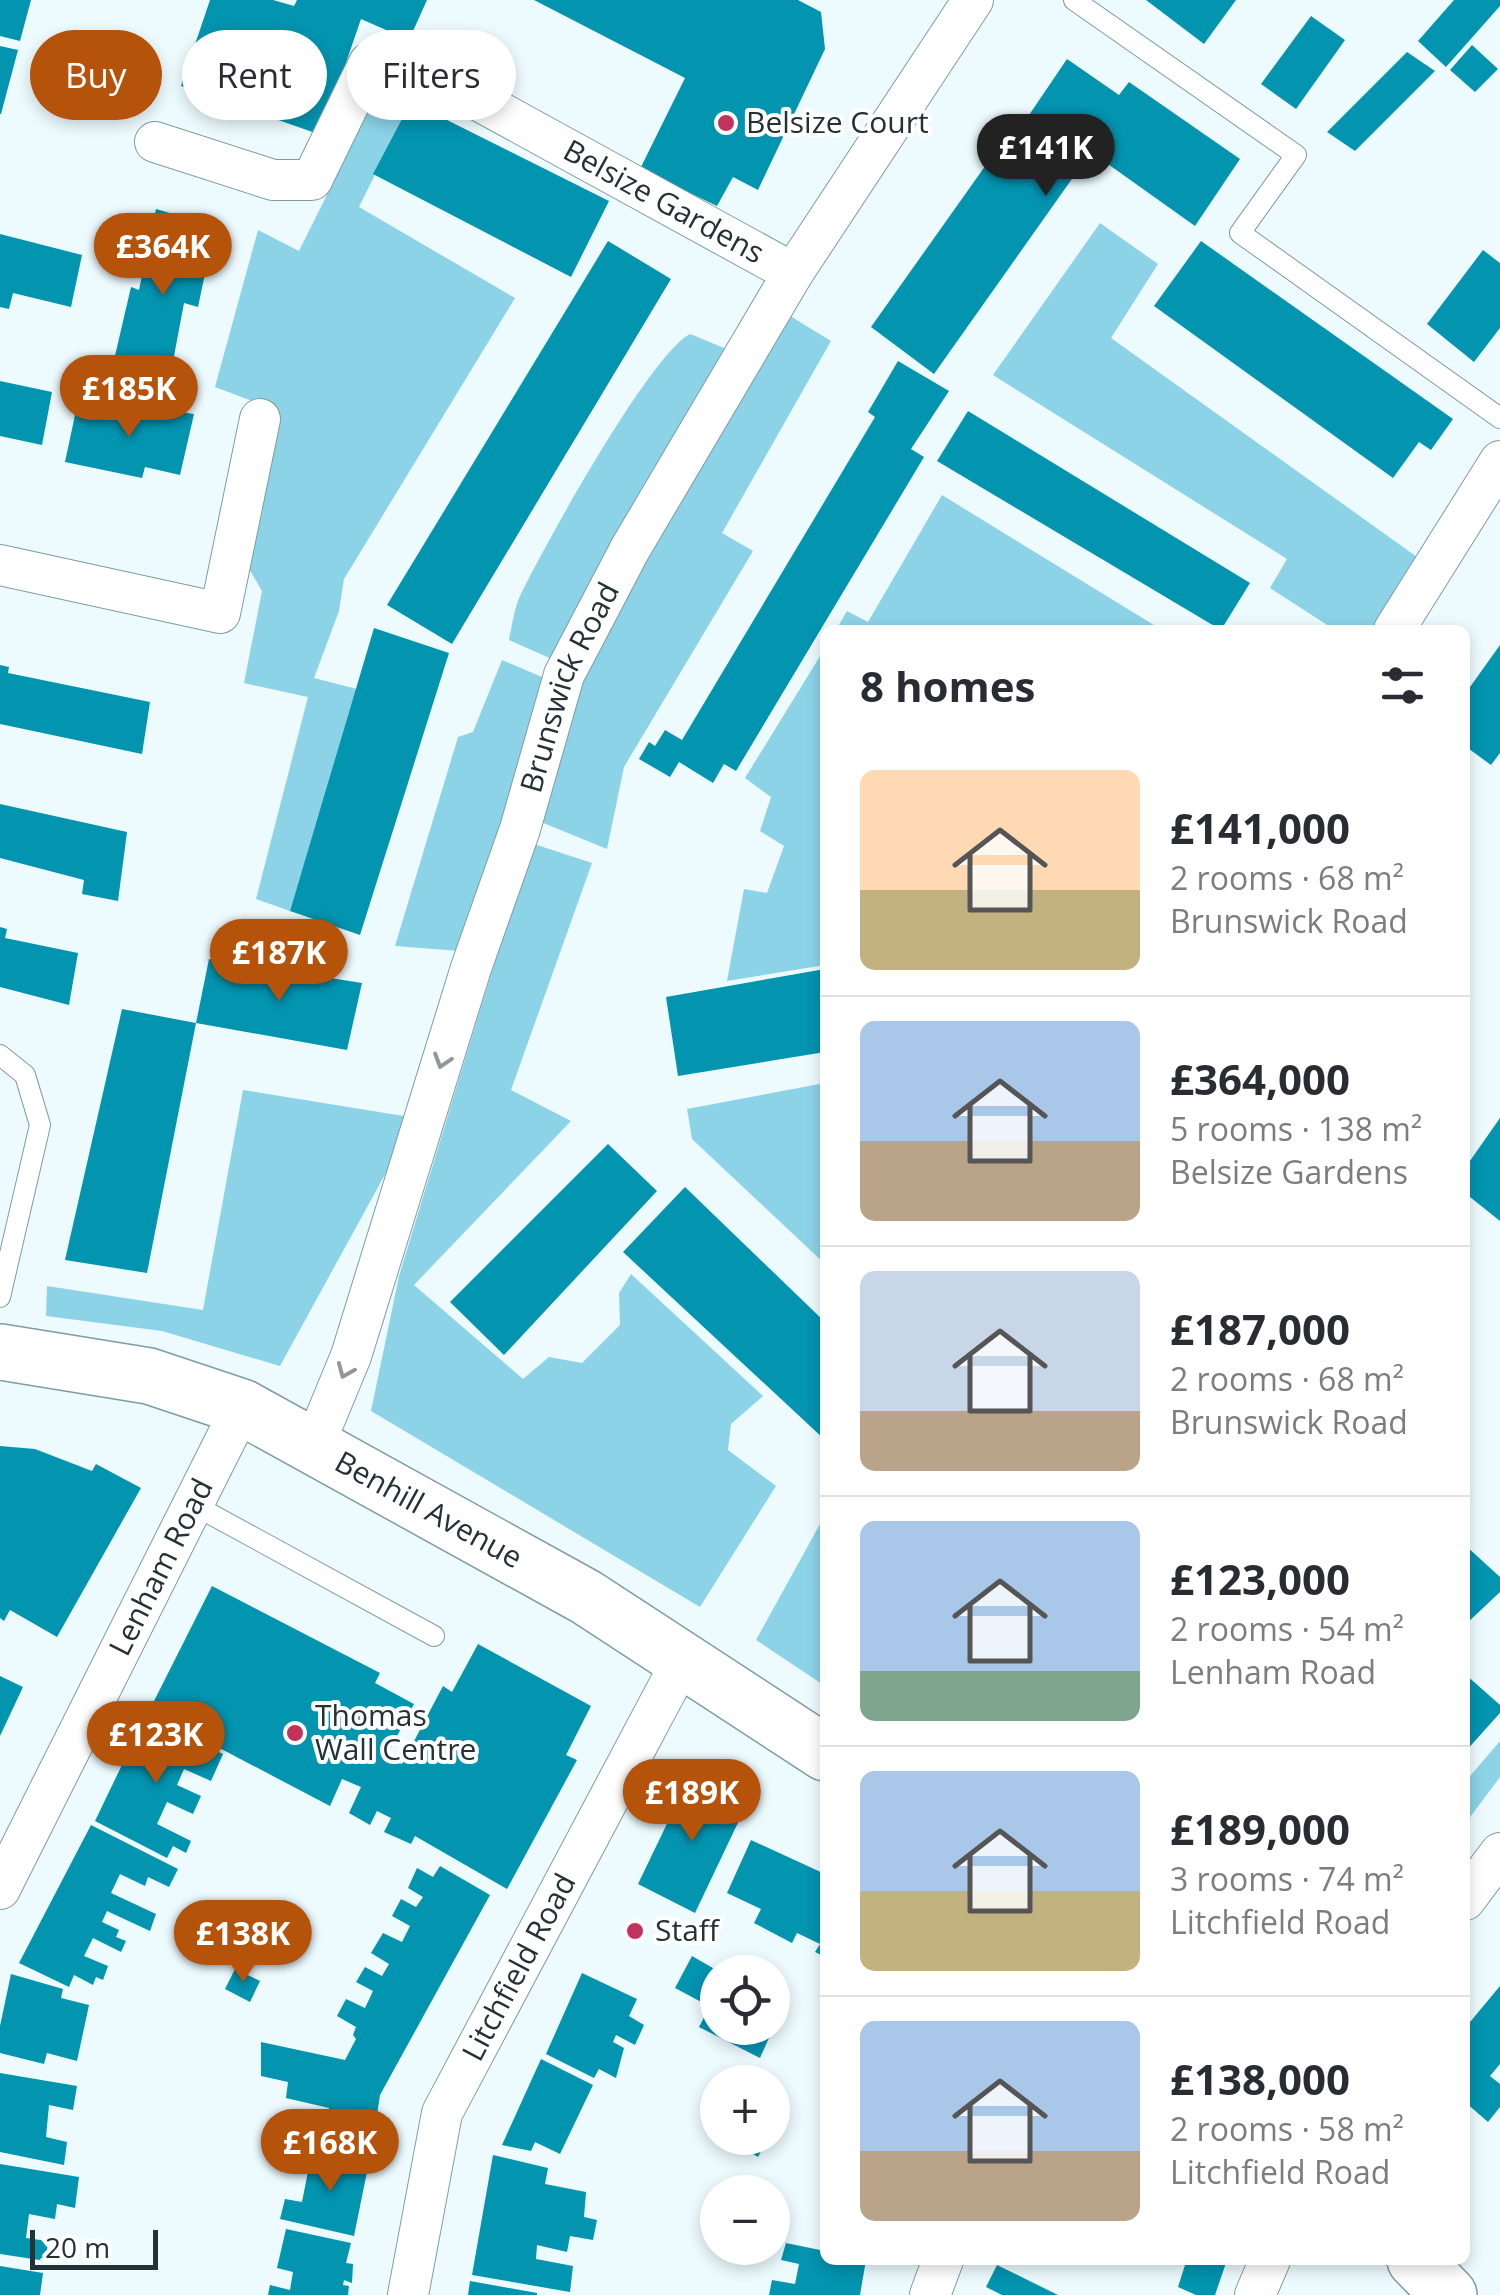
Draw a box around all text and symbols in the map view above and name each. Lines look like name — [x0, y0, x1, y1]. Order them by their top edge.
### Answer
chip: Buy — [30, 30, 162, 120]
chip: Rent — [182, 30, 327, 120]
chip: Filters — [347, 30, 516, 120]
place label: Belsize Court — [746, 101, 929, 142]
marker: Belsize Court — [715, 112, 737, 134]
pin: £141K — [976, 114, 1116, 199]
text: £141K — [999, 125, 1093, 168]
street label: Belsize Gardens — [557, 129, 772, 272]
pin: £364K — [93, 213, 233, 298]
text: £364K — [116, 224, 210, 267]
pin: £185K — [59, 355, 199, 440]
text: £185K — [82, 366, 176, 409]
street label: Brunswick Road — [509, 575, 628, 797]
text: 8 homes — [860, 657, 1035, 714]
icon: filters — [1375, 658, 1430, 713]
text: £141,000 — [1170, 799, 1350, 856]
icon: home — [940, 810, 1060, 930]
text: 2 rooms · 68 m² — [1170, 856, 1404, 899]
text: Brunswick Road — [1170, 899, 1408, 942]
pin: £187K — [209, 919, 349, 1004]
text: £187K — [232, 930, 326, 973]
text: £364,000 — [1170, 1050, 1350, 1107]
one-way arrow — [433, 1052, 454, 1069]
icon: home — [940, 1061, 1060, 1181]
text: 5 rooms · 138 m² — [1170, 1107, 1422, 1150]
text: Belsize Gardens — [1170, 1150, 1408, 1193]
text: £187,000 — [1170, 1300, 1350, 1357]
icon: home — [940, 1311, 1060, 1431]
text: 2 rooms · 68 m² — [1170, 1357, 1404, 1400]
one-way arrow — [337, 1361, 357, 1379]
text: Brunswick Road — [1170, 1400, 1408, 1443]
street label: Benhill Avenue — [328, 1440, 530, 1577]
street label: Lenham Road — [99, 1471, 222, 1662]
text: £123,000 — [1170, 1550, 1350, 1607]
icon: home — [940, 1561, 1060, 1681]
text: 2 rooms · 54 m² — [1170, 1607, 1404, 1650]
text: Lenham Road — [1170, 1650, 1376, 1693]
place label: Thomas Wall Centre — [315, 1694, 476, 1769]
pin: £123K — [86, 1701, 226, 1786]
text: £123K — [109, 1712, 203, 1755]
marker: Thomas Wall Centre — [284, 1722, 306, 1744]
pin: £189K — [622, 1759, 762, 1844]
text: £189K — [645, 1770, 739, 1813]
text: £189,000 — [1170, 1800, 1350, 1857]
icon: home — [940, 1811, 1060, 1931]
text: 3 rooms · 74 m² — [1170, 1857, 1404, 1900]
street label: Litchfield Road — [451, 1866, 585, 2068]
pin: £138K — [173, 1900, 313, 1985]
text: Litchfield Road — [1170, 1900, 1390, 1943]
place label: Staff — [655, 1909, 721, 1950]
text: £138K — [196, 1911, 290, 1954]
marker: Staff — [624, 1920, 646, 1942]
map controls — [700, 1955, 790, 2265]
button: locate — [700, 1955, 790, 2045]
text: £138,000 — [1170, 2050, 1350, 2107]
icon: home — [940, 2061, 1060, 2181]
button: + — [700, 2065, 790, 2155]
text: 2 rooms · 58 m² — [1170, 2107, 1404, 2150]
pin: £168K — [260, 2109, 400, 2194]
text: £168K — [283, 2120, 377, 2163]
text: Litchfield Road — [1170, 2150, 1390, 2193]
button: − — [700, 2175, 790, 2265]
scale bar — [30, 2225, 158, 2270]
text: 20 m — [45, 2228, 110, 2266]

